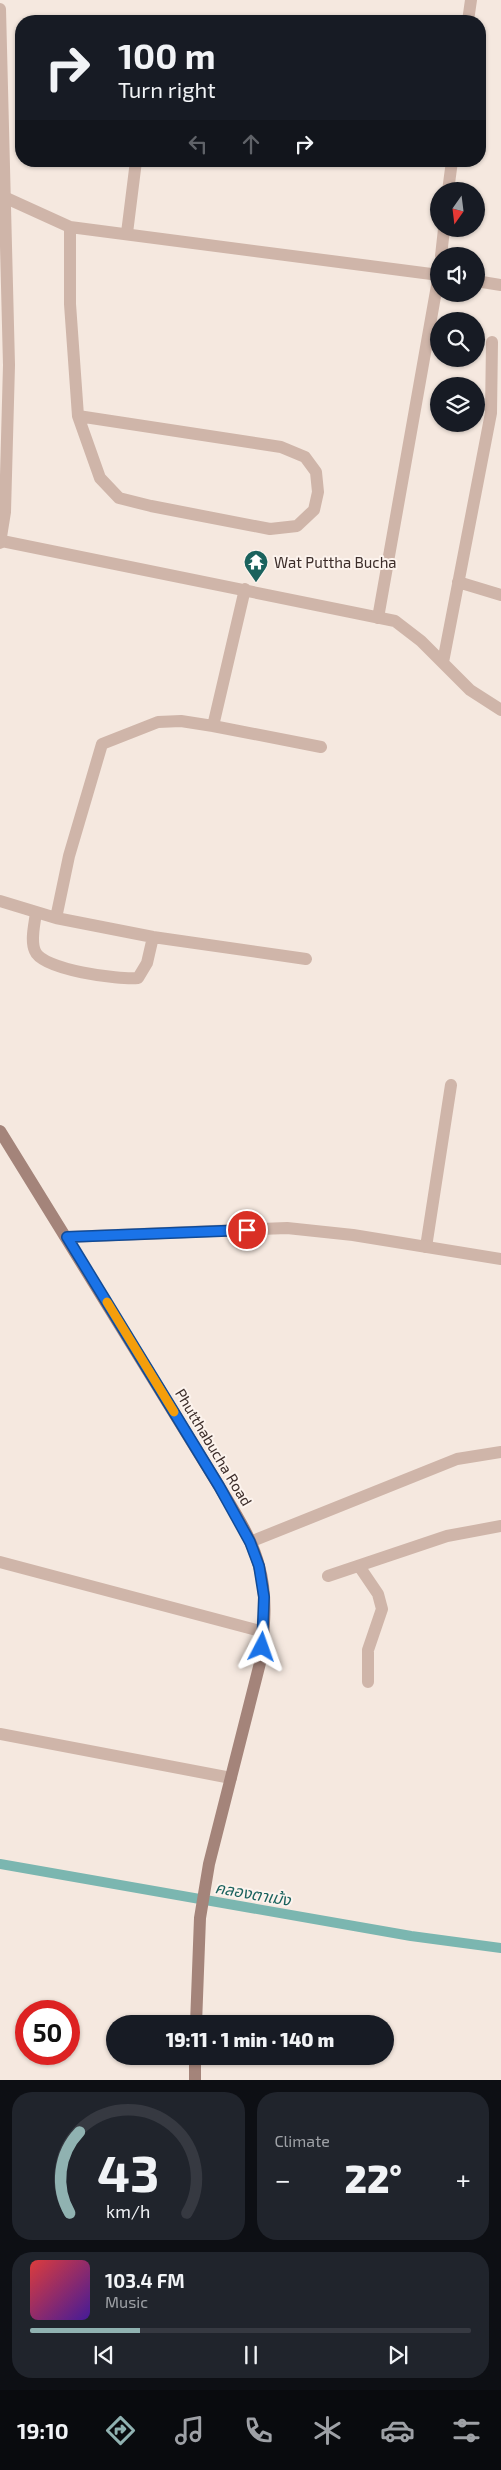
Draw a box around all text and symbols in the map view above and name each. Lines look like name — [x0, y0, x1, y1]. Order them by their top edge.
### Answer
text: 100 m — [118, 34, 216, 76]
icon: right — [35, 35, 100, 100]
text: Turn right — [118, 76, 216, 102]
icon: left — [184, 130, 212, 158]
icon: ahead — [237, 130, 265, 158]
icon: right — [290, 130, 318, 158]
north arrow — [430, 182, 485, 238]
map controls — [430, 182, 485, 432]
button: sound — [430, 247, 485, 302]
button: search — [430, 312, 485, 367]
button: layers — [430, 377, 485, 432]
temple icon: Wat Puttha Bucha — [243, 549, 269, 583]
place label: Wat Puttha Bucha — [274, 553, 397, 571]
pin — [226, 1209, 268, 1251]
icon: arrive — [233, 1216, 261, 1244]
street label: Phutthabucha Road — [172, 1385, 256, 1509]
position arrow — [235, 1620, 287, 1672]
water label: คลองตาเม้ง — [214, 1877, 294, 1909]
speed limit sign: 50 — [15, 2000, 80, 2065]
text: 19:11 · 1 min · 140 m — [166, 2028, 334, 2051]
text: Climate — [275, 2131, 330, 2150]
text: 43 — [97, 2140, 160, 2202]
text: 22° — [344, 2155, 402, 2201]
text: − — [275, 2162, 291, 2196]
text: + — [456, 2162, 471, 2196]
text: km/h — [106, 2200, 150, 2222]
text: 103.4 FM — [105, 2269, 185, 2292]
text: Music — [105, 2292, 148, 2311]
icon: previous — [90, 2341, 118, 2369]
icon: pause — [237, 2341, 265, 2369]
icon: next — [384, 2341, 412, 2369]
icon: directions — [103, 2413, 138, 2448]
icon: music — [172, 2413, 207, 2448]
icon: phone — [241, 2413, 276, 2448]
icon: climate — [310, 2413, 345, 2448]
icon: car — [380, 2413, 415, 2448]
icon: filters — [449, 2413, 484, 2448]
text: 19:10 — [17, 2417, 69, 2443]

